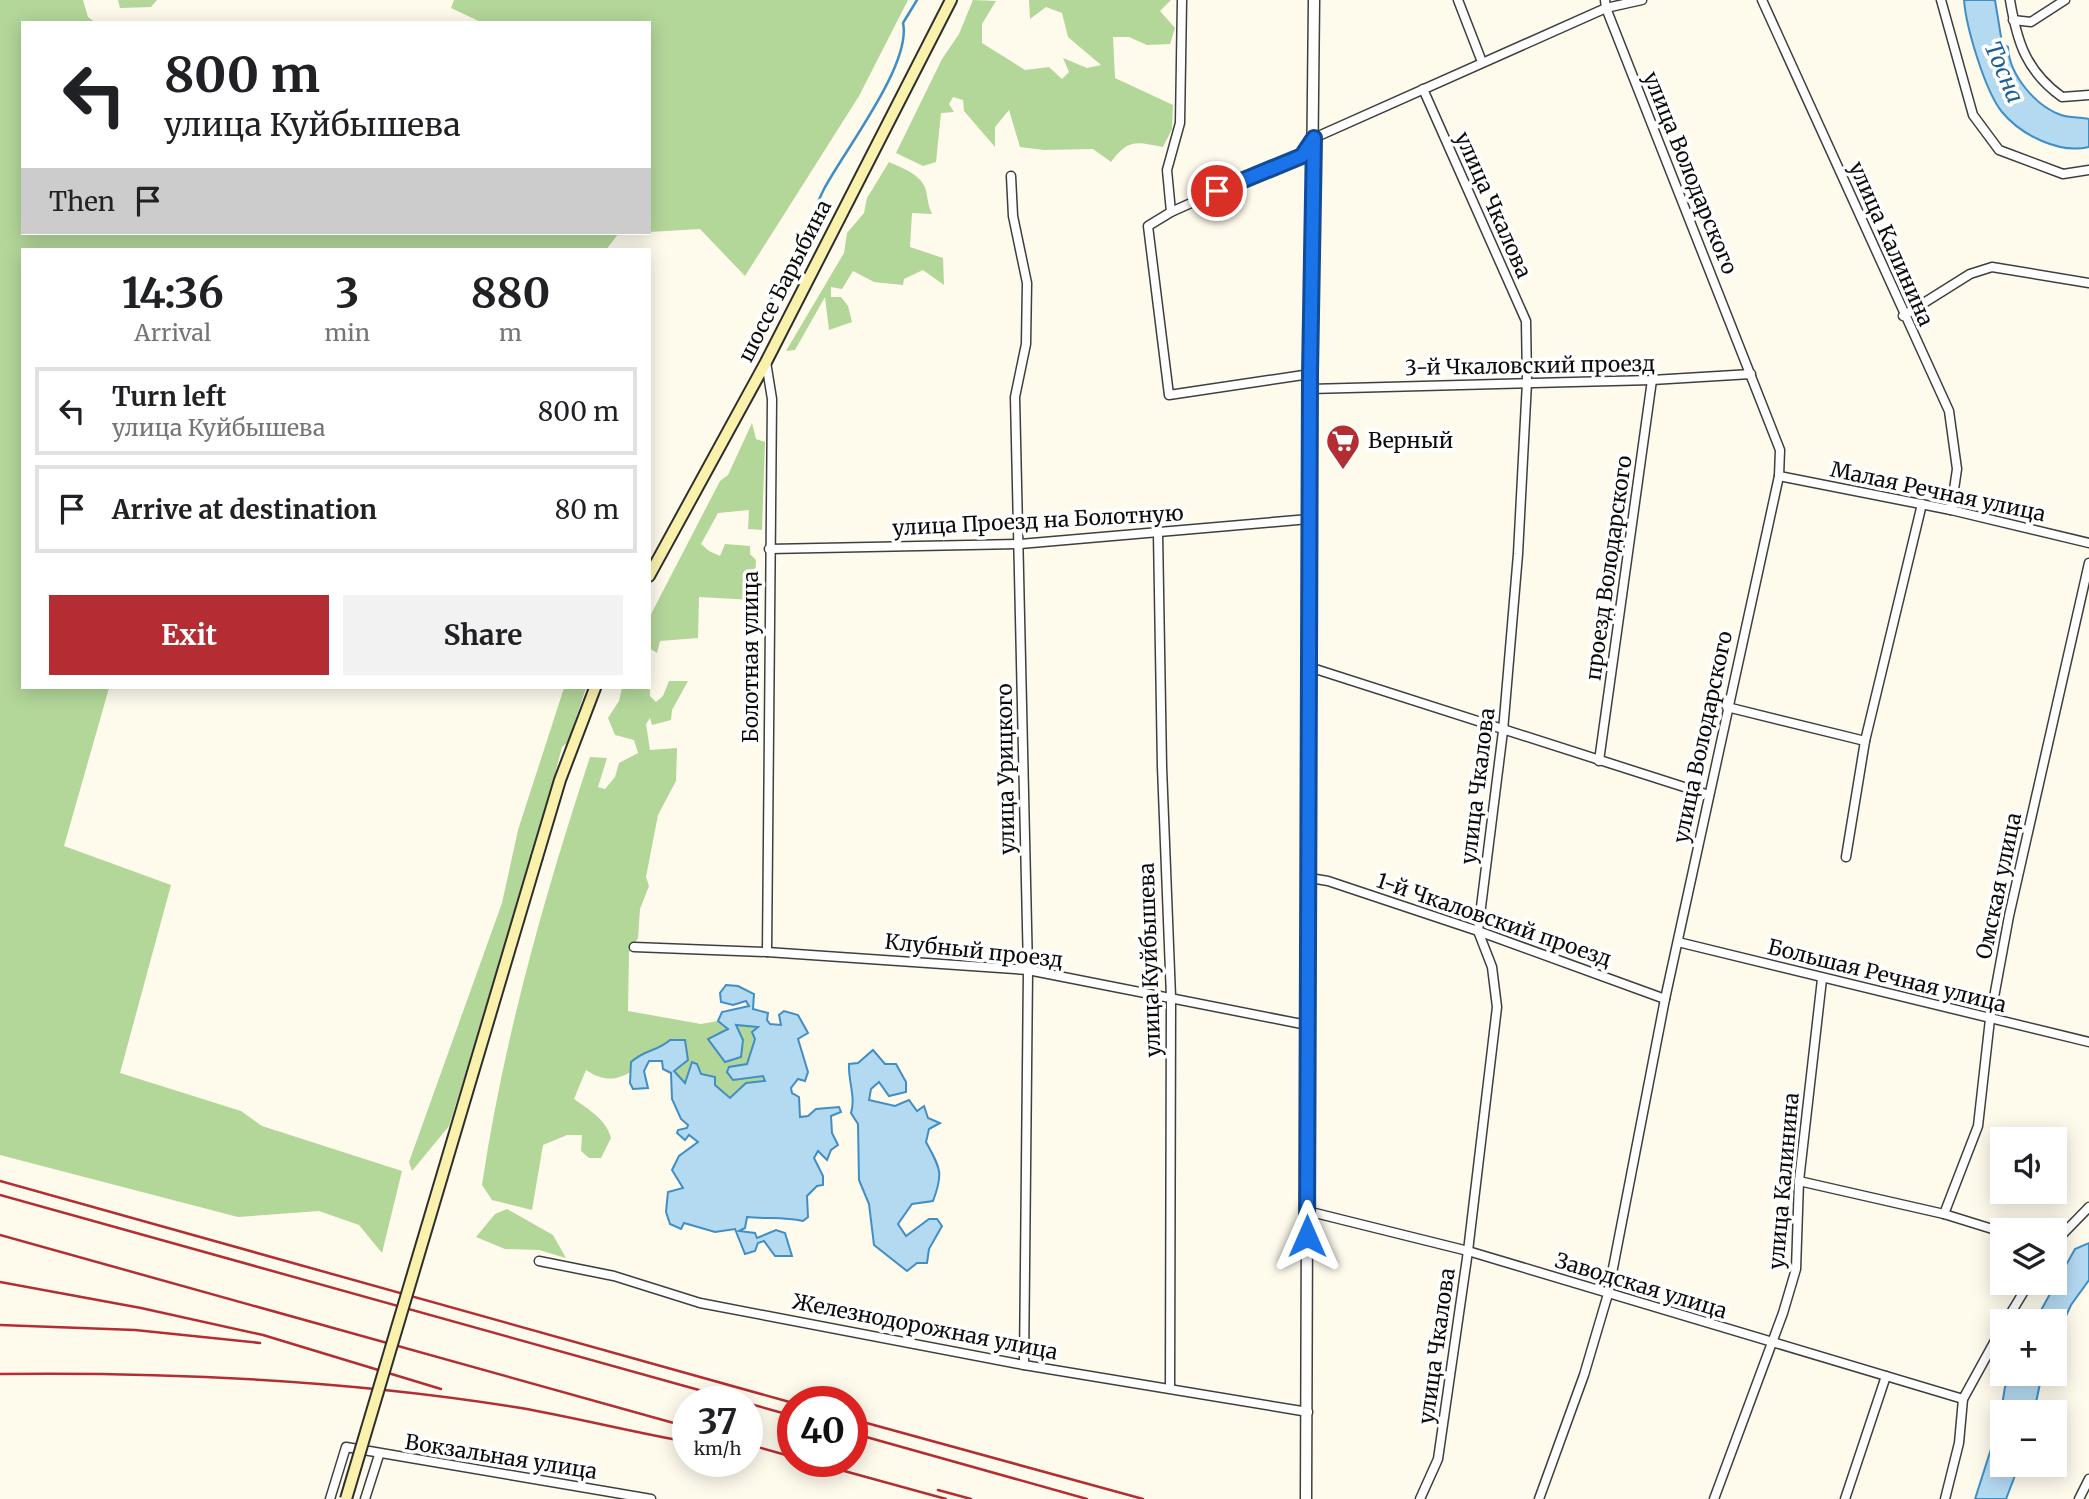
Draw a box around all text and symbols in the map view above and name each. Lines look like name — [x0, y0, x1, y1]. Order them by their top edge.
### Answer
water label: Тосна — [1979, 37, 2030, 107]
text: 800 m — [164, 44, 320, 105]
icon: left — [49, 49, 140, 140]
street label: улица Володарского — [1637, 68, 1743, 278]
text: улица Куйбышева — [164, 105, 461, 145]
street label: улица Чкалова — [1449, 127, 1538, 282]
street label: улица Калинина — [1843, 157, 1940, 330]
pin — [1187, 161, 1247, 221]
icon: arrive — [1198, 172, 1236, 210]
icon: arrive — [129, 182, 167, 220]
text: Then — [49, 185, 115, 218]
street label: шоссе Барыбина — [732, 195, 837, 366]
text: 14:36 — [122, 267, 224, 319]
text: 3 — [335, 267, 359, 319]
text: 880 — [471, 267, 550, 319]
text: Arrival — [134, 318, 211, 347]
text: min — [324, 318, 370, 347]
text: m — [499, 318, 522, 347]
street label: 3-й Чкаловский проезд — [1405, 350, 1655, 381]
text: Turn left — [112, 380, 226, 413]
icon: left — [53, 392, 91, 430]
text: 800 m — [538, 395, 619, 428]
text: улица Куйбышева — [112, 413, 325, 442]
supermarket icon: Верный — [1324, 422, 1362, 471]
place label: Верный — [1368, 427, 1453, 454]
street label: проезд Володарского — [1579, 454, 1638, 682]
street label: Малая Речная улица — [1828, 456, 2048, 528]
icon: arrive — [53, 490, 91, 528]
text: Arrive at destination — [112, 493, 377, 526]
text: 80 m — [555, 493, 619, 526]
street label: улица Проезд на Болотную — [892, 499, 1184, 542]
street label: Болотная улица — [737, 571, 764, 743]
button: Exit — [49, 595, 329, 675]
button: Share — [343, 595, 623, 675]
street label: улица Володарского — [1667, 628, 1738, 845]
street label: улица Урицкого — [991, 683, 1020, 855]
street label: улица Чкалова — [1455, 706, 1500, 866]
street label: Омская улица — [1970, 810, 2027, 962]
street label: улица Куйбышева — [1133, 862, 1166, 1058]
street label: 1-й Чкаловский проезд — [1373, 867, 1615, 972]
street label: Клубный проезд — [883, 928, 1065, 973]
street label: Большая Речная улица — [1765, 933, 2009, 1018]
street label: улица Калинина — [1762, 1091, 1805, 1270]
map controls — [1990, 1127, 2067, 1477]
button: sound — [1990, 1127, 2067, 1204]
position arrow — [1270, 1199, 1344, 1273]
button: layers — [1990, 1218, 2067, 1295]
street label: Заводская улица — [1552, 1247, 1730, 1325]
street label: улица Чкалова — [1412, 1266, 1461, 1426]
street label: Железнодорожная улица — [790, 1288, 1060, 1365]
button: + — [1990, 1309, 2067, 1386]
speed limit sign: 40 — [777, 1386, 868, 1477]
text: 37 — [698, 1400, 737, 1444]
button: − — [1990, 1400, 2067, 1477]
street label: Вокзальная улица — [403, 1428, 599, 1485]
text: km/h — [694, 1437, 741, 1460]

